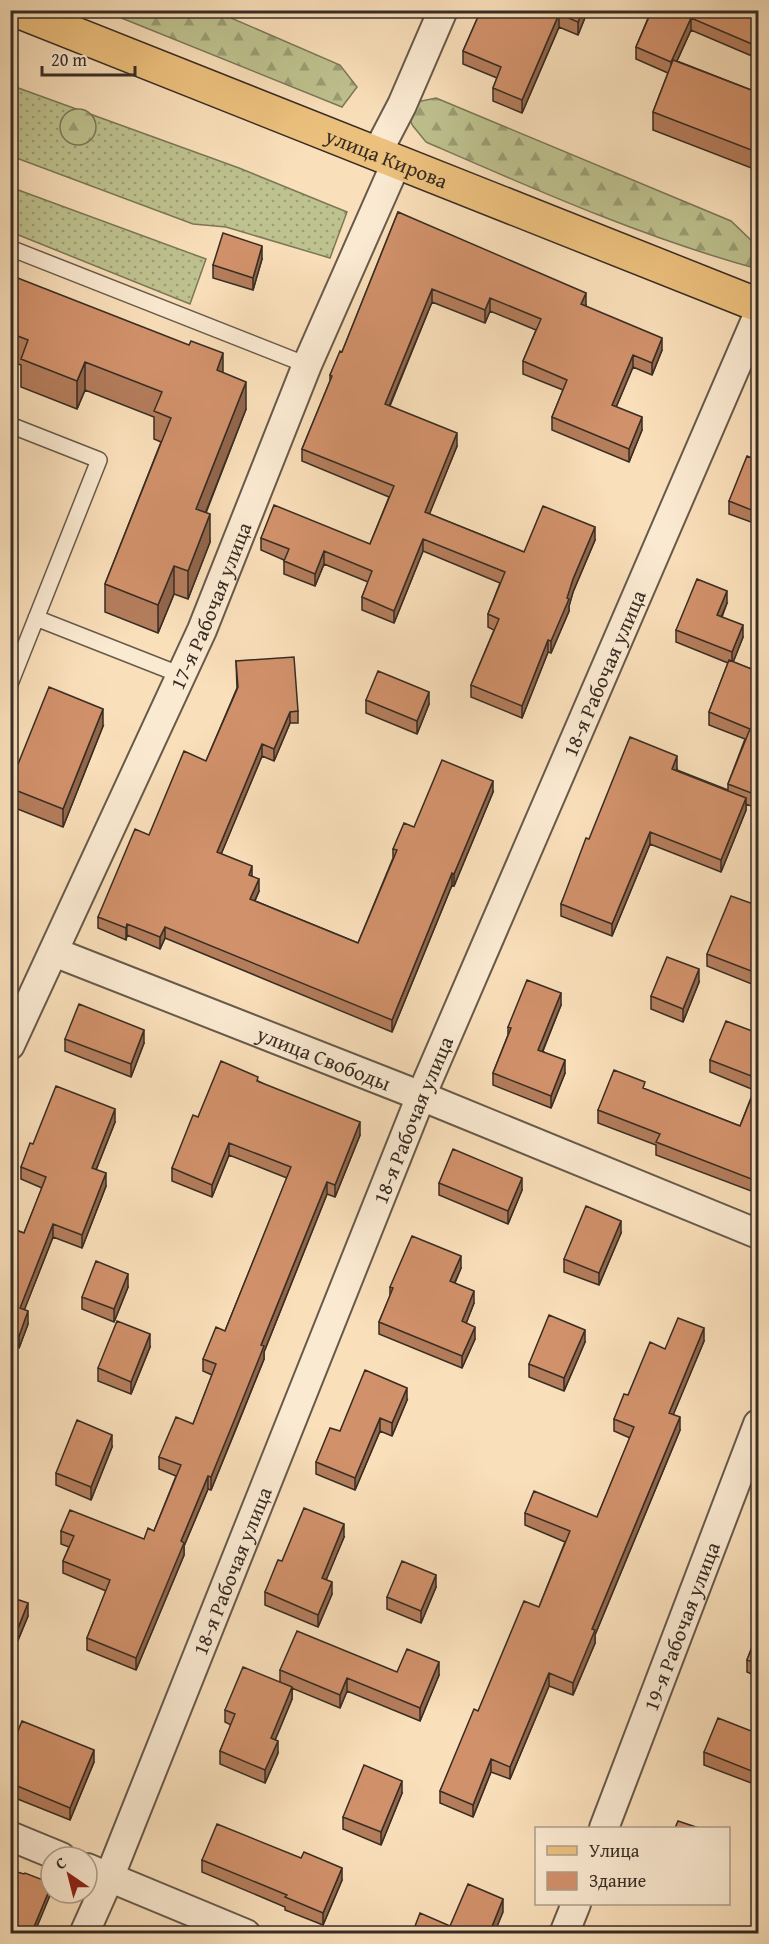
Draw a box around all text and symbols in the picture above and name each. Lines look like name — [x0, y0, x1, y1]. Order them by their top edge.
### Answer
scale bar — [42, 39, 135, 77]
text: 20 m — [51, 46, 87, 73]
street label: улица Кирова — [320, 119, 452, 196]
street label: 17-я Рабочая улица — [161, 517, 259, 694]
street label: 18-я Рабочая улица — [554, 585, 653, 761]
street label: улица Свободы — [252, 1017, 396, 1098]
street label: 18-я Рабочая улица — [364, 1031, 461, 1208]
street label: 18-я Рабочая улица — [184, 1482, 279, 1660]
street label: 19-я Рабочая улица — [635, 1537, 727, 1715]
legend — [535, 1827, 730, 1905]
text: Улица — [589, 1837, 640, 1864]
north arrow — [39, 1845, 99, 1905]
text: С — [50, 1850, 71, 1875]
text: Здание — [589, 1867, 646, 1894]

